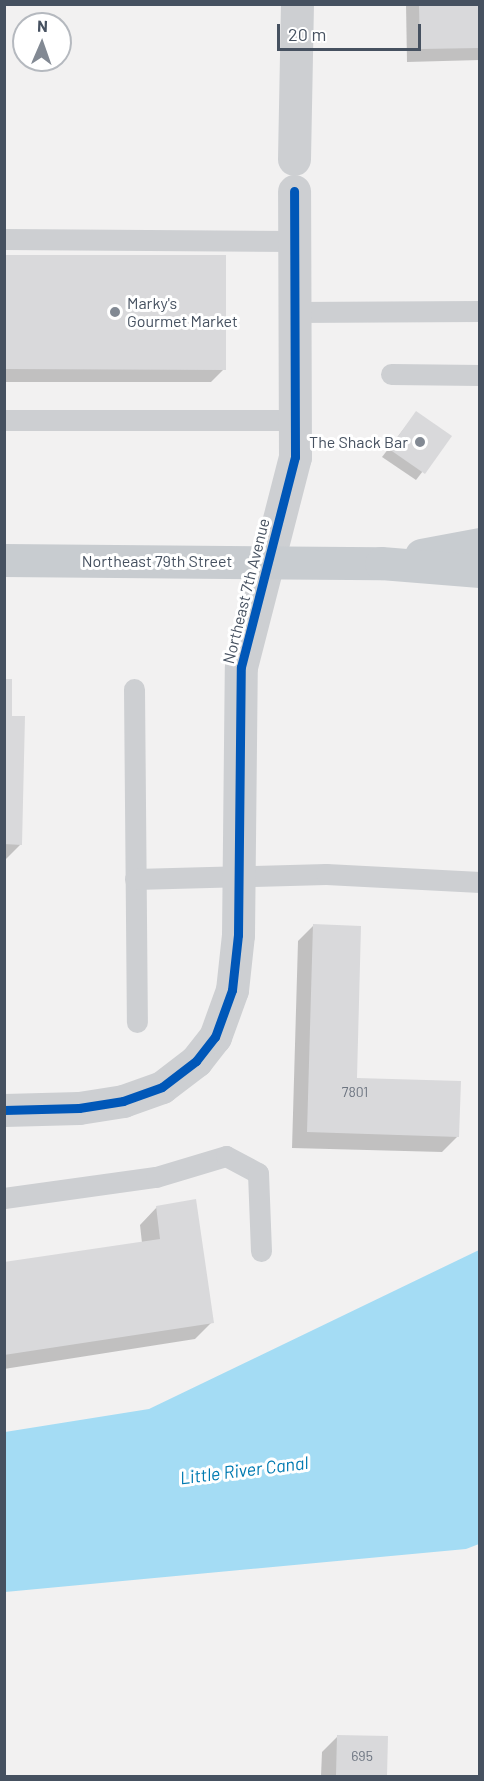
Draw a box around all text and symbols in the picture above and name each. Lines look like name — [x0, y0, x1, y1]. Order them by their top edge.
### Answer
north arrow — [12, 12, 72, 72]
scale bar — [280, 12, 424, 50]
text: N — [37, 16, 48, 35]
text: 20 m — [288, 23, 326, 45]
place label: Marky's Gourmet Market — [127, 293, 238, 331]
marker: Marky's Gourmet Market — [108, 305, 122, 319]
place label: The Shack Bar — [309, 432, 408, 452]
marker: The Shack Bar — [413, 435, 427, 449]
street label: Northeast 7th Avenue — [219, 516, 273, 666]
street label: Northeast 79th Street — [82, 551, 232, 571]
house number: 7801 — [342, 1084, 368, 1100]
water label: Little River Canal — [179, 1451, 309, 1489]
house number: 695 — [351, 1748, 373, 1764]

